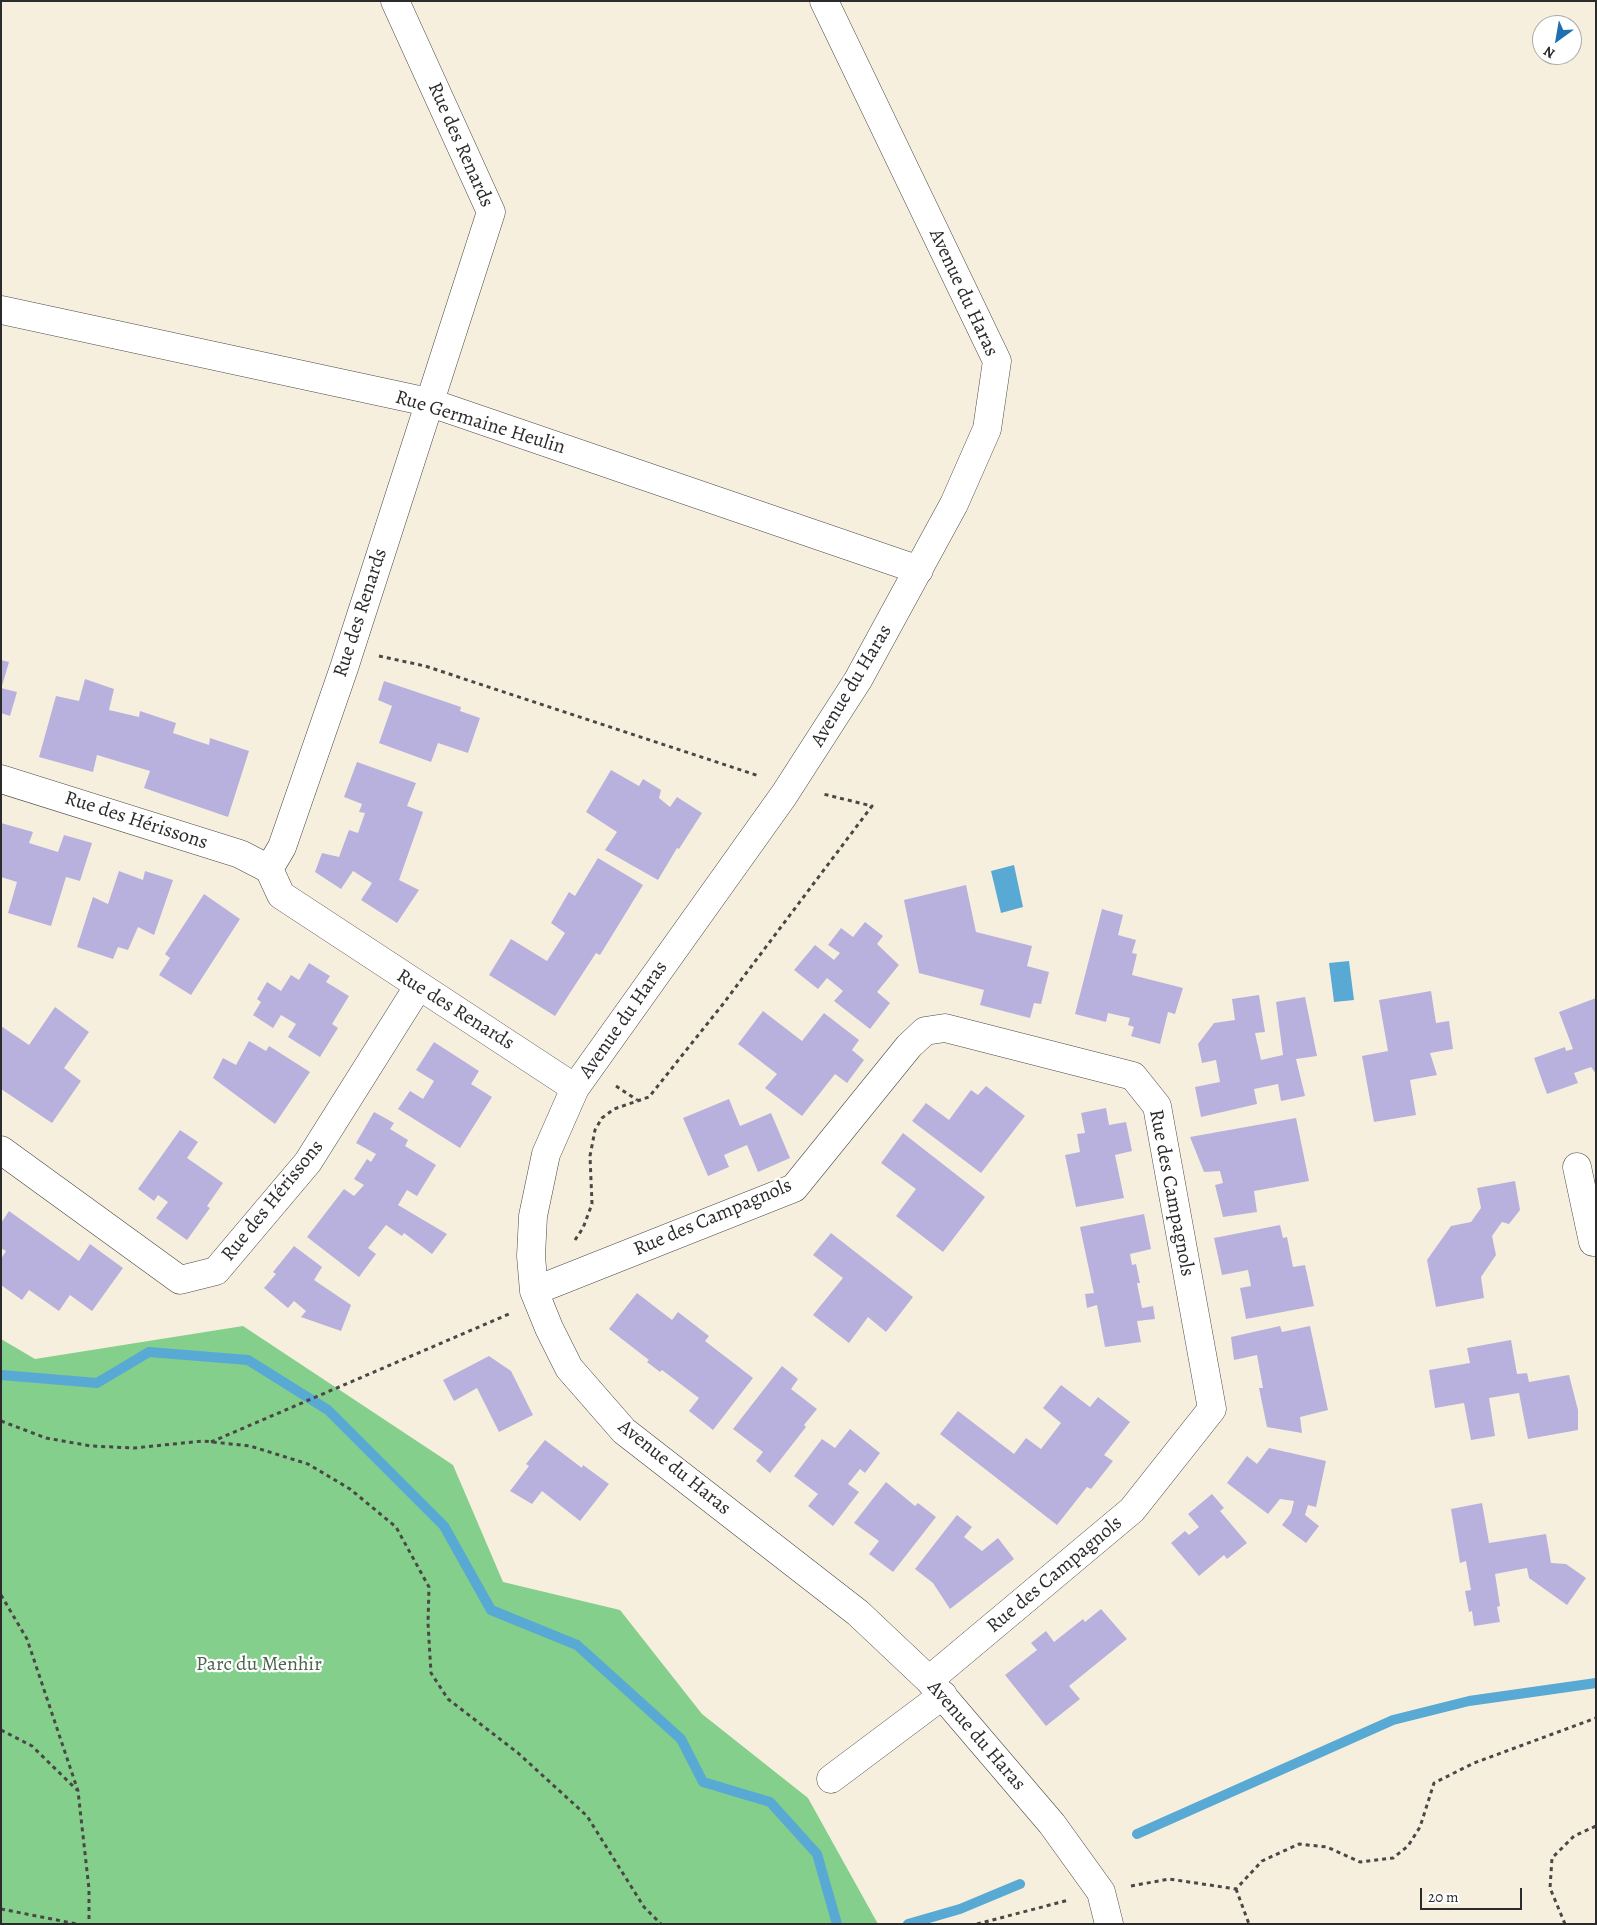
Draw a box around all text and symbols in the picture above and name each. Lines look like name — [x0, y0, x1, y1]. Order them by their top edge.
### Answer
north arrow — [1532, 15, 1582, 65]
text: N — [1540, 42, 1559, 63]
street label: Rue des Renards — [422, 79, 498, 211]
street label: Avenue du Haras — [923, 225, 1003, 361]
street label: Rue Germaine Heulin — [392, 386, 568, 460]
street label: Rue des Renards — [329, 545, 393, 681]
street label: Avenue du Haras — [806, 621, 898, 751]
street label: Rue des Hérissons — [61, 787, 211, 855]
street label: Avenue du Haras — [575, 957, 673, 1083]
street label: Rue des Renards — [392, 964, 518, 1056]
street label: Rue des Campagnols — [1143, 1108, 1199, 1278]
street label: Rue des Hérissons — [217, 1136, 329, 1266]
street label: Rue des Campagnols — [630, 1174, 796, 1262]
street label: Avenue du Haras — [613, 1415, 735, 1521]
street label: Rue des Campagnols — [982, 1511, 1128, 1639]
park label: Parc du Menhir — [196, 1653, 322, 1677]
street label: Avenue du Haras — [922, 1676, 1030, 1796]
scale bar — [1422, 1878, 1524, 1910]
text: 20 m — [1428, 1887, 1459, 1907]

